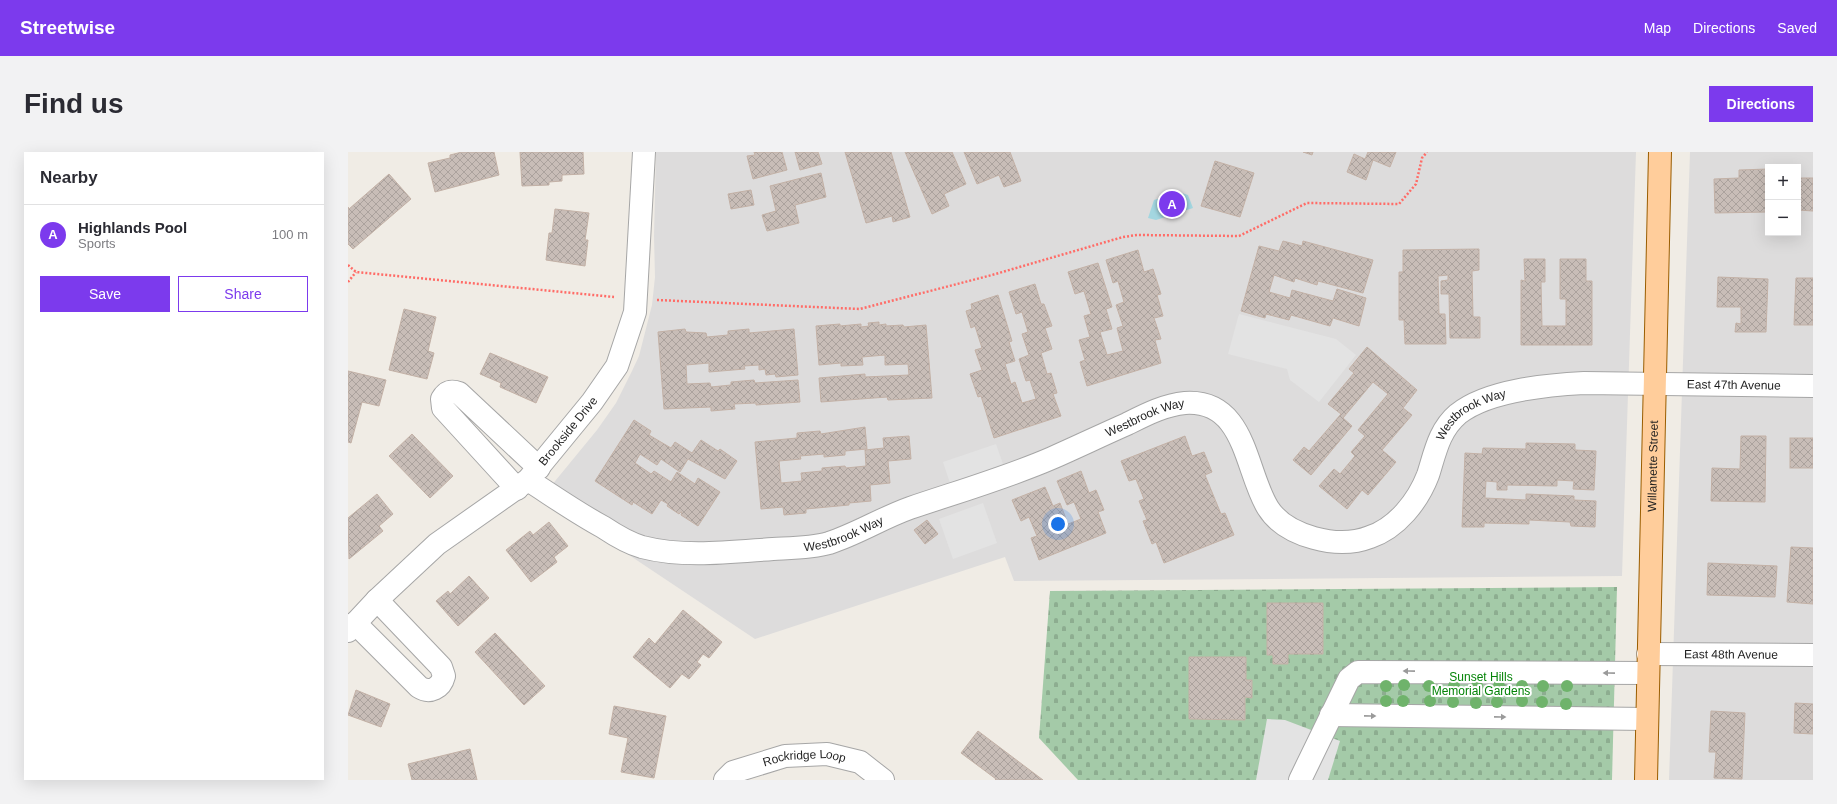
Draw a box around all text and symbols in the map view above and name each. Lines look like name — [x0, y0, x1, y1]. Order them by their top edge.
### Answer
text: Streetwise — [20, 17, 115, 38]
text: Map — [1644, 20, 1671, 36]
text: Directions — [1693, 20, 1755, 36]
text: Saved — [1777, 20, 1817, 36]
button: Directions — [1709, 86, 1813, 122]
text: Find us — [24, 88, 124, 119]
map controls — [1765, 164, 1801, 236]
button: + — [1765, 164, 1801, 200]
text: Nearby — [40, 168, 98, 187]
pin: A — [1159, 189, 1185, 219]
button: − — [1765, 200, 1801, 236]
text: Highlands Pool — [78, 219, 187, 236]
text: A — [48, 227, 58, 242]
text: 100 m — [272, 227, 308, 242]
text: Sports — [78, 236, 116, 251]
button: Save — [40, 276, 170, 312]
button: Share — [178, 276, 308, 312]
street label: East 47th Avenue — [1687, 377, 1781, 393]
street label: Westbrook Way — [1433, 386, 1507, 443]
street label: Brookside Drive — [536, 394, 601, 468]
street label: Westbrook Way — [1103, 396, 1185, 440]
street label: Willamette Street — [1645, 420, 1661, 512]
street label: Westbrook Way — [803, 513, 886, 554]
your location — [1048, 514, 1068, 534]
street label: East 48th Avenue — [1684, 647, 1778, 662]
one-way arrow — [1402, 668, 1415, 674]
park label: Sunset Hills Memorial Gardens — [1432, 670, 1530, 698]
one-way arrow — [1602, 670, 1615, 676]
one-way arrow — [1364, 713, 1377, 719]
one-way arrow — [1494, 714, 1507, 720]
street label: Rockridge Loop — [761, 747, 848, 769]

